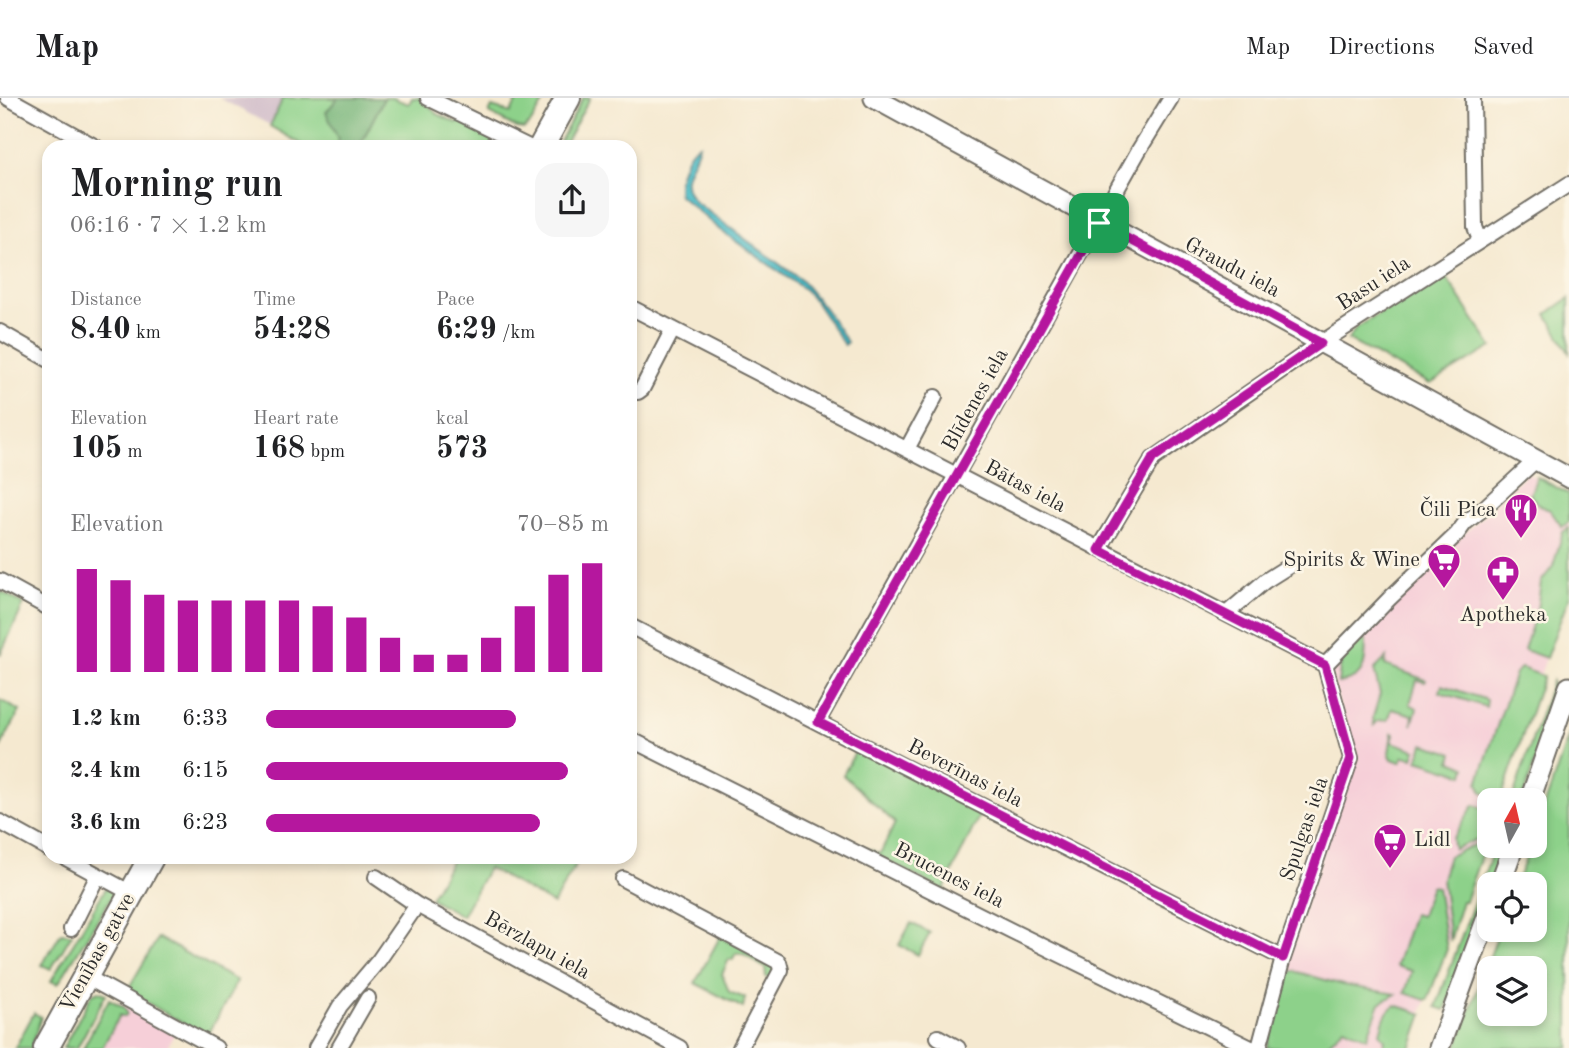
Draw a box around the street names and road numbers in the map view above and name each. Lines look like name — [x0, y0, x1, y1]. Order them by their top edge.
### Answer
street label: Graudu iela — [1181, 234, 1283, 302]
street label: Basu iela — [1334, 253, 1414, 315]
street label: Blīdenes iela — [939, 345, 1013, 455]
street label: Bātas iela — [981, 457, 1069, 517]
street label: Beverīnas iela — [904, 736, 1026, 812]
street label: Spulgas iela — [1277, 774, 1333, 884]
street label: Brucenes iela — [891, 839, 1007, 913]
street label: Vienības gatve — [57, 890, 139, 1016]
street label: Bērzlapu iela — [481, 908, 593, 984]

